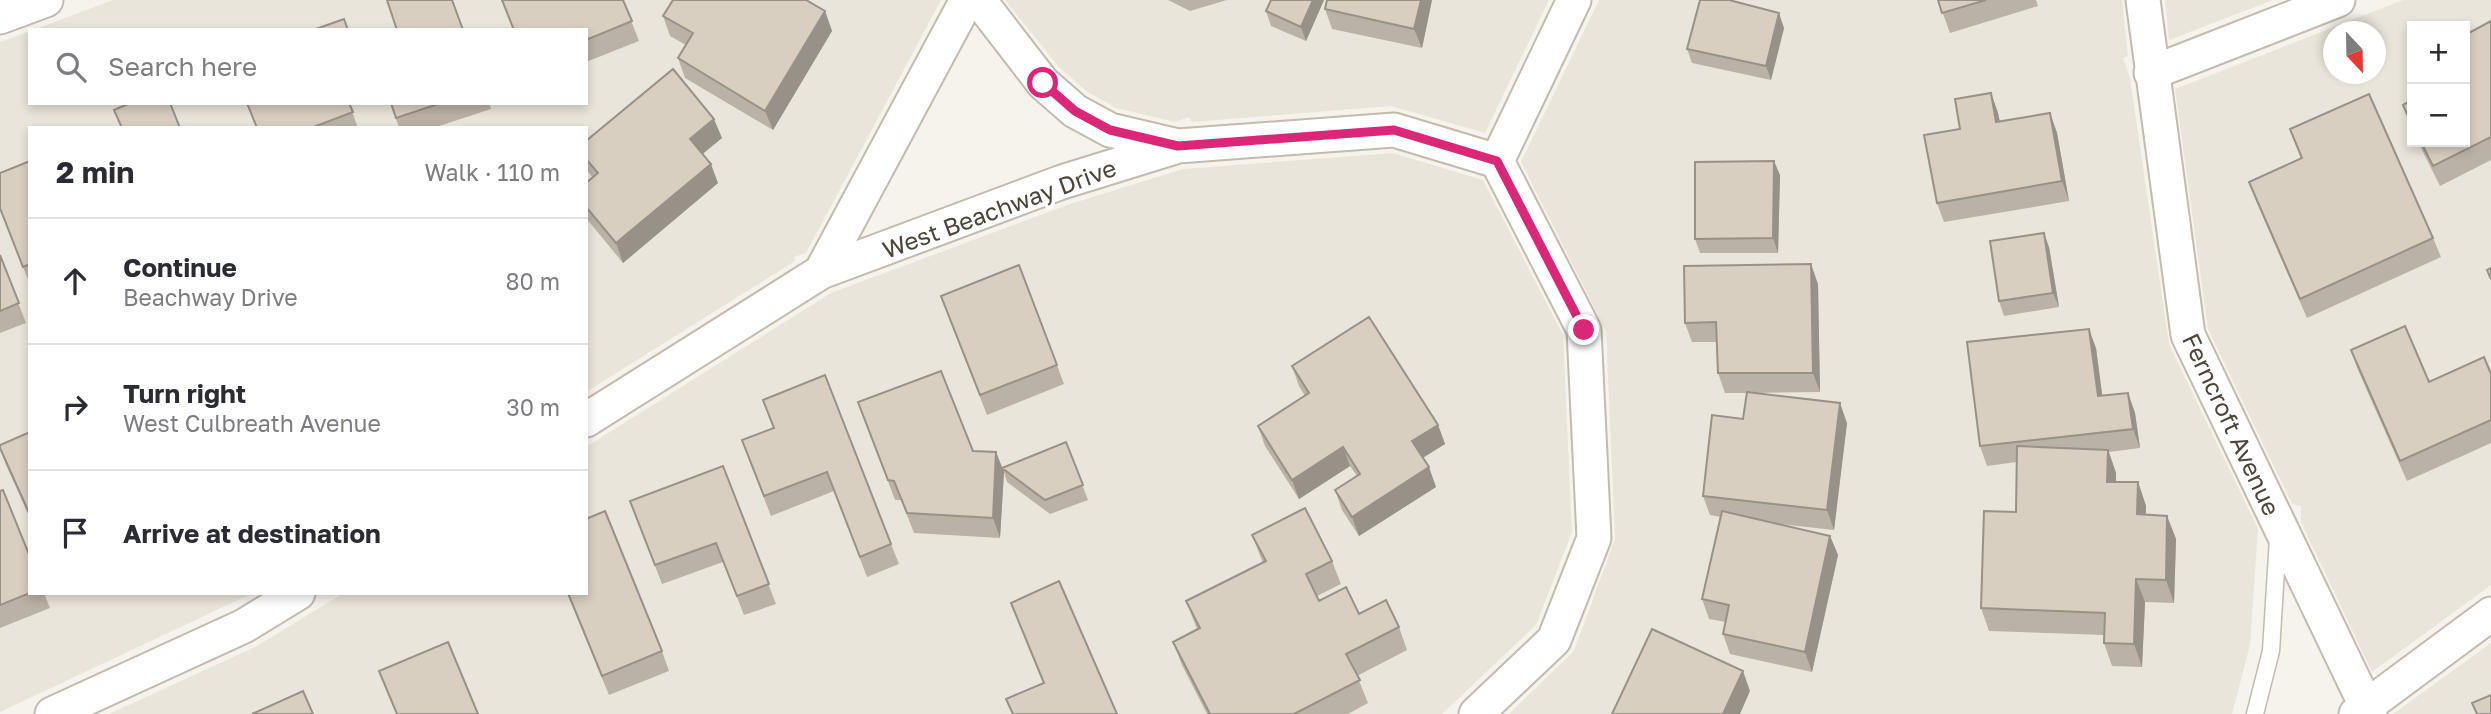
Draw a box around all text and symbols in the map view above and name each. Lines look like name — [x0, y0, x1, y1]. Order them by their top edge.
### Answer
north arrow — [2323, 21, 2386, 84]
map controls — [2407, 21, 2470, 147]
button: + — [2407, 21, 2470, 84]
search box — [28, 28, 588, 105]
icon: search — [52, 48, 90, 86]
text: Search here — [108, 51, 257, 82]
route start — [1027, 67, 1058, 98]
button: − — [2407, 84, 2470, 147]
street label: West Beachway Drive — [878, 152, 1120, 264]
text: 2 min — [56, 154, 134, 190]
text: Walk · 110 m — [424, 158, 560, 186]
text: Continue — [123, 252, 237, 283]
icon: ahead — [56, 262, 94, 300]
text: 80 m — [506, 267, 560, 295]
text: Beachway Drive — [123, 283, 298, 311]
route end — [1568, 314, 1599, 345]
street label: Ferncroft Avenue — [2177, 328, 2287, 520]
text: Turn right — [123, 378, 246, 409]
icon: right — [56, 388, 94, 426]
text: 30 m — [506, 393, 560, 421]
text: West Culbreath Avenue — [123, 409, 381, 437]
icon: arrive — [56, 514, 94, 552]
text: Arrive at destination — [123, 518, 381, 549]

